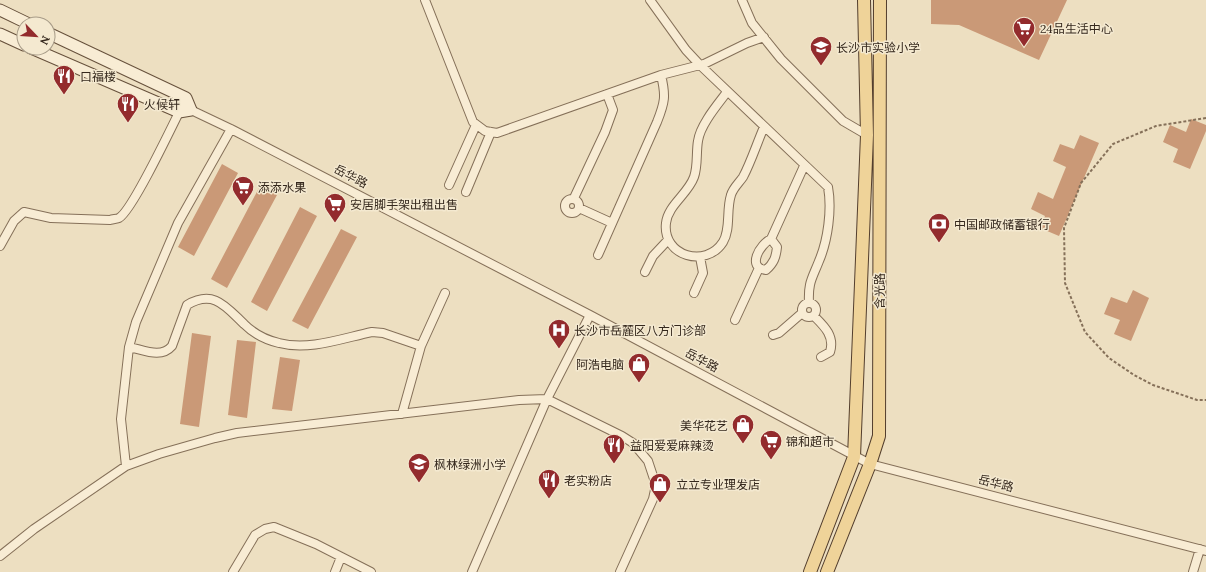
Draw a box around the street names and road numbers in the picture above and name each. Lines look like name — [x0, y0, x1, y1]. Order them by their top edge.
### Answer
street label: 岳华路 — [332, 161, 370, 191]
street label: 含光路 — [872, 273, 887, 309]
street label: 岳华路 — [683, 345, 721, 375]
street label: 岳华路 — [977, 471, 1015, 495]

